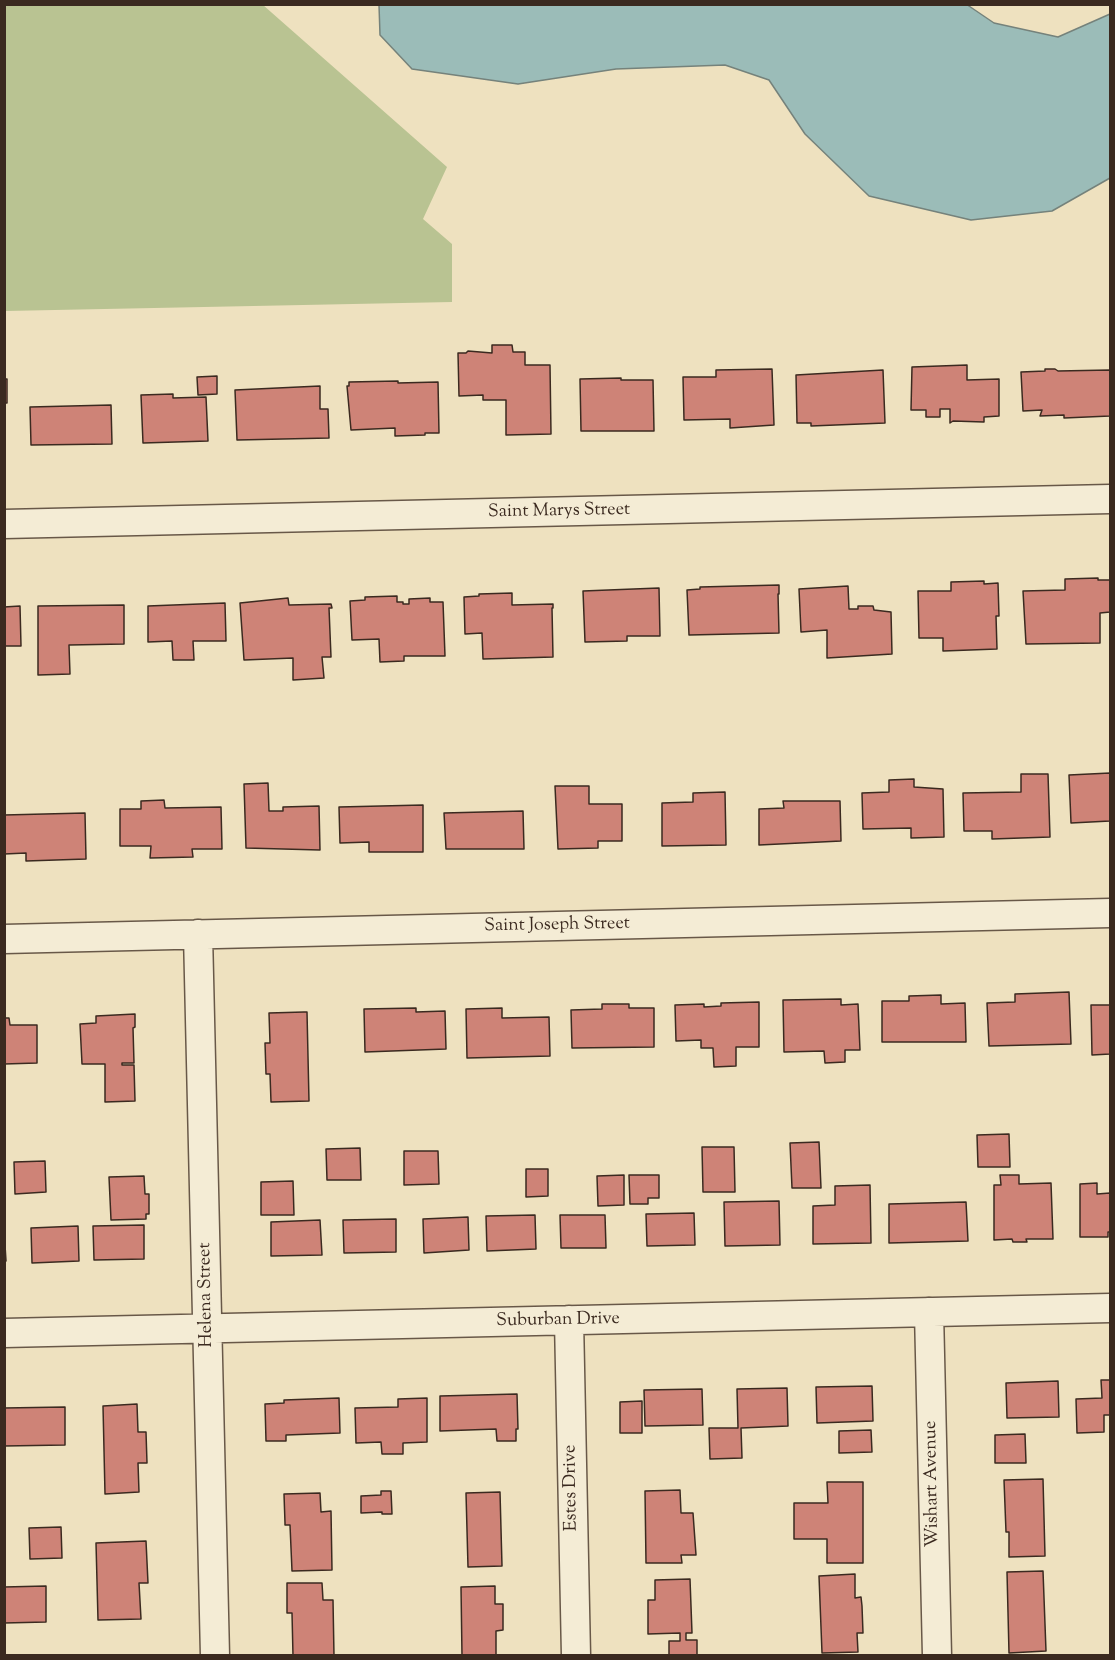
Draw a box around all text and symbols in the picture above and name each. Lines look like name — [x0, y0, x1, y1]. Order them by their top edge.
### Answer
street label: Saint Marys Street — [488, 500, 630, 524]
street label: Saint Joseph Street — [484, 914, 630, 938]
street label: Helena Street — [195, 1242, 219, 1348]
street label: Suburban Drive — [496, 1309, 620, 1333]
street label: Wishart Avenue — [921, 1421, 945, 1547]
street label: Estes Drive — [560, 1444, 584, 1532]

